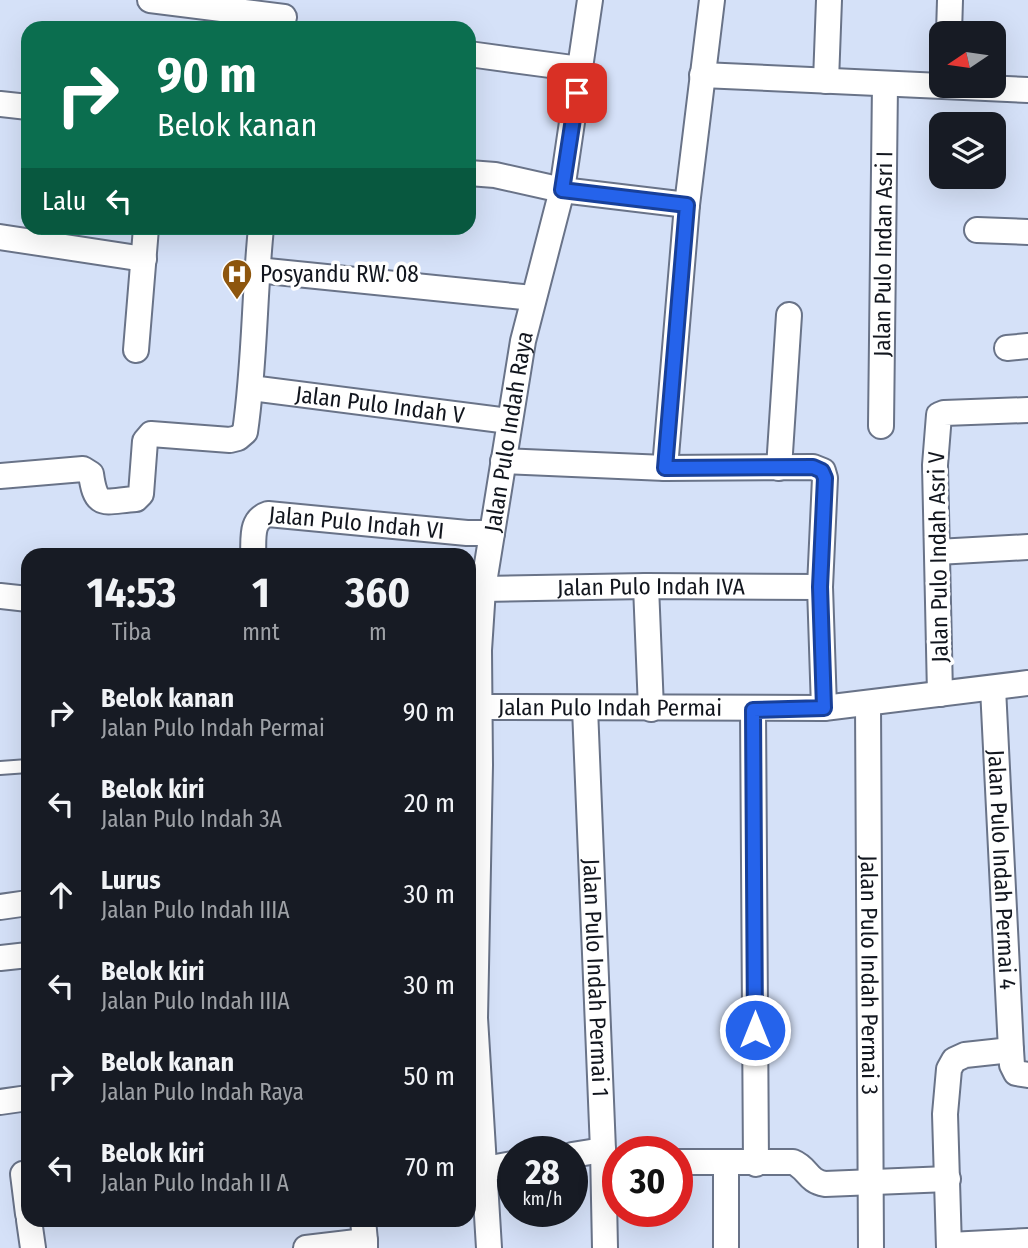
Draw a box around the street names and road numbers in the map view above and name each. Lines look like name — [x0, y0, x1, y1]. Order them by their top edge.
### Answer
street label: Jalan Pulo Indan Asri I — [868, 151, 898, 357]
street label: Jalan Pulo Indah Raya — [478, 328, 539, 534]
street label: Jalan Pulo Indah V — [294, 380, 466, 429]
street label: Jalan Pulo Indah Asri V — [922, 451, 954, 663]
street label: Jalan Pulo Indah VI — [267, 500, 445, 545]
street label: Jalan Pulo Indah IVA — [557, 572, 745, 602]
street label: Jalan Pulo Indah Permai — [498, 693, 722, 722]
street label: Jalan Pulo Indah Permai 4 — [982, 749, 1022, 991]
street label: Jalan Pulo Indah Permai 3 — [855, 855, 884, 1095]
street label: Jalan Pulo Indah Permai 1 — [577, 858, 615, 1097]

